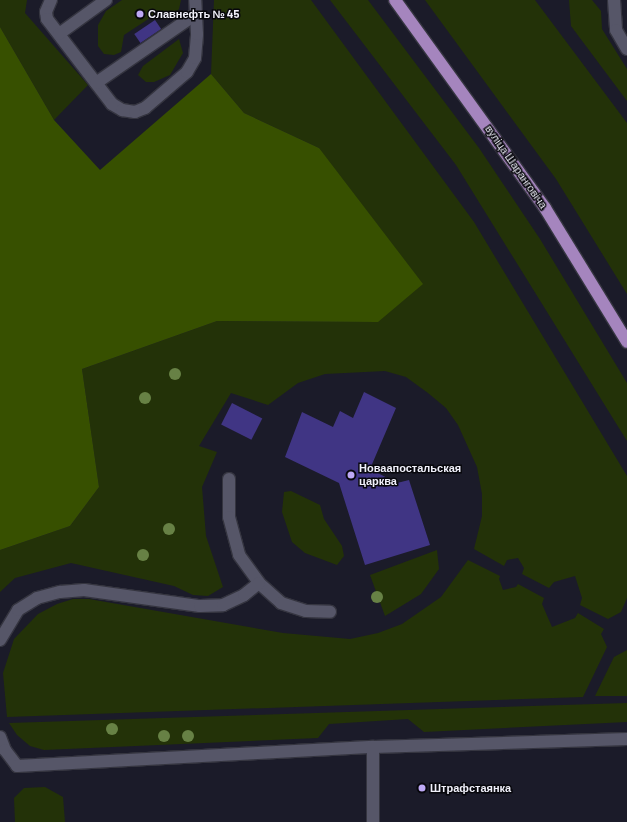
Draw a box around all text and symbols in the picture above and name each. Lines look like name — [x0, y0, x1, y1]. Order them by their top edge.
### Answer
place label: Славнефть № 45 — [148, 7, 239, 21]
marker: Славнефть № 45 — [135, 9, 145, 19]
street label: вуліца Шаранговіча — [482, 123, 550, 211]
place label: Новаапостальская царква — [359, 462, 461, 488]
marker: Новаапостальская царква — [346, 470, 356, 480]
place label: Штрафстаянка — [430, 781, 511, 795]
marker: Штрафстаянка — [417, 783, 427, 793]

